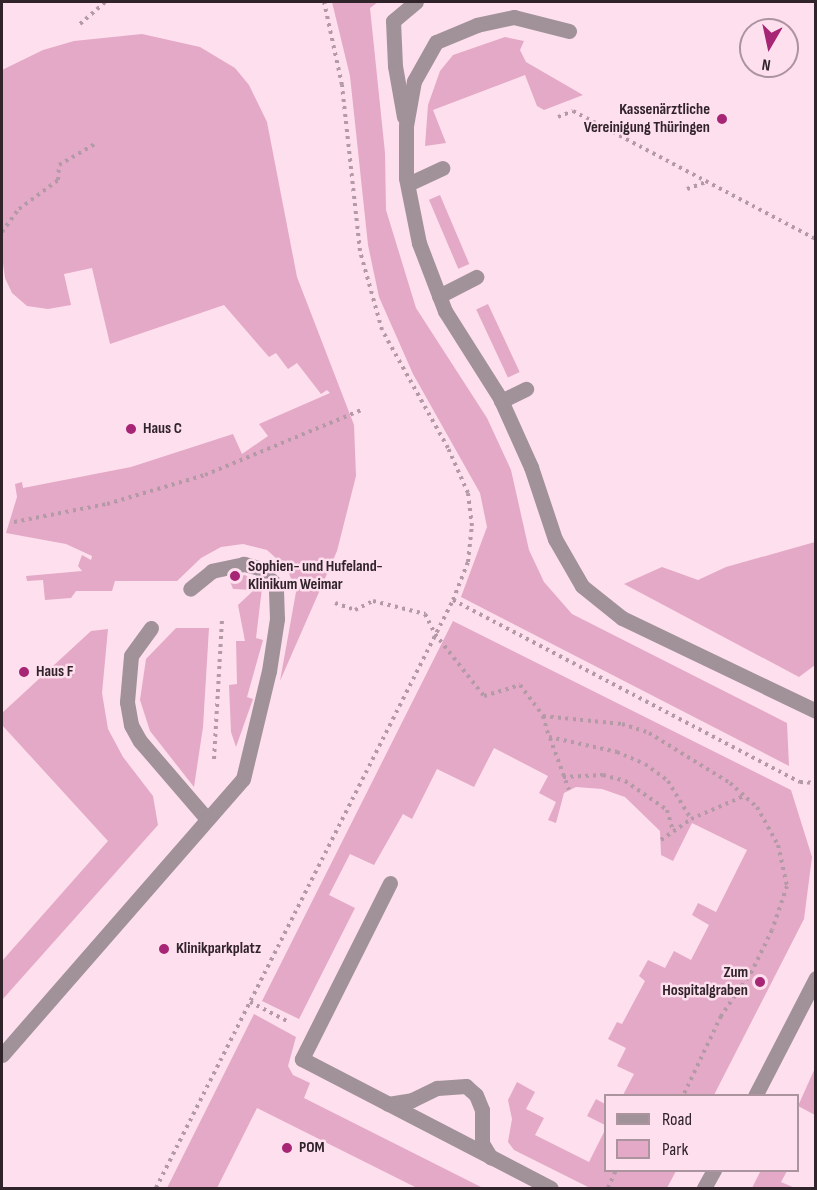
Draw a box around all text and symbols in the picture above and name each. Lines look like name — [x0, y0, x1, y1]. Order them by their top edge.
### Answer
north arrow — [739, 18, 799, 78]
text: N — [761, 54, 772, 74]
place label: Kassenärztliche Vereinigung Thüringen — [584, 100, 710, 138]
marker: Kassenärztliche Vereinigung Thüringen — [715, 112, 729, 126]
place label: Haus C — [143, 419, 182, 439]
marker: Haus C — [124, 422, 138, 436]
place label: Sophien- und Hufeland- Klinikum Weimar — [248, 557, 383, 595]
marker: Sophien- und Hufeland- Klinikum Weimar — [226, 567, 244, 585]
place label: Haus F — [36, 662, 73, 682]
marker: Haus F — [17, 665, 31, 679]
place label: Klinikparkplatz — [176, 939, 261, 959]
marker: Klinikparkplatz — [157, 942, 171, 956]
place label: Zum Hospitalgraben — [662, 963, 748, 1001]
marker: Zum Hospitalgraben — [753, 975, 767, 989]
legend — [604, 1094, 799, 1172]
text: Road — [662, 1109, 692, 1130]
place label: POM — [299, 1138, 325, 1158]
text: Park — [662, 1139, 688, 1160]
marker: POM — [280, 1141, 294, 1155]

